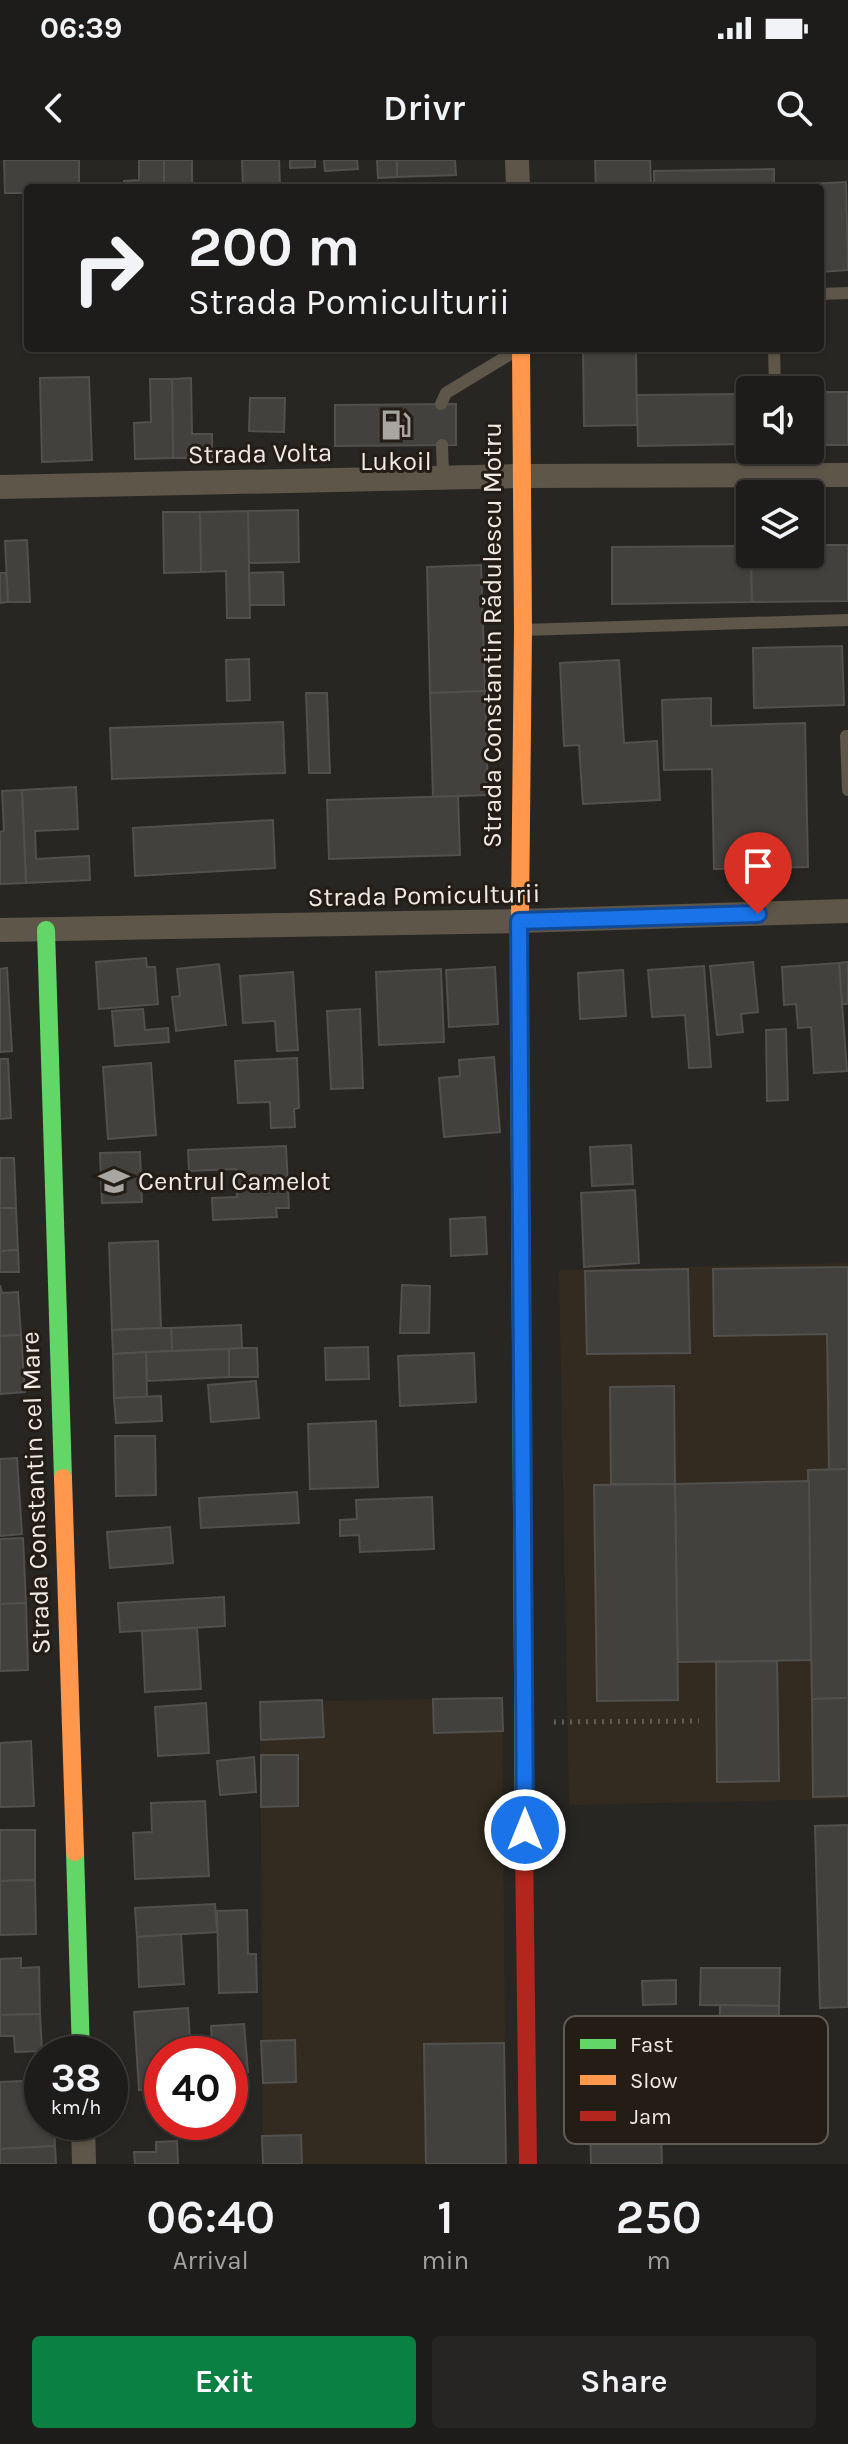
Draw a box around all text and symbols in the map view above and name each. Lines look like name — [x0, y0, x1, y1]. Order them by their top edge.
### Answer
text: 06:39 — [40, 10, 122, 46]
icon: back — [32, 86, 76, 130]
icon: search — [772, 86, 816, 130]
text: Drivr — [383, 87, 465, 129]
text: 200 m — [188, 214, 360, 279]
icon: right — [56, 216, 160, 320]
text: Strada Pomiculturii — [188, 281, 510, 323]
map controls — [736, 376, 824, 568]
button: sound — [736, 376, 824, 464]
fuel station icon: Lukoil — [379, 408, 413, 442]
street label: Strada Constantin Rădulescu Motru — [477, 422, 508, 848]
street label: Strada Volta — [188, 437, 333, 470]
place label: Lukoil — [360, 446, 432, 477]
button: layers — [736, 480, 824, 568]
pin — [724, 832, 792, 914]
icon: arrive — [736, 844, 780, 888]
street label: Strada Pomiculturii — [307, 878, 541, 913]
school or university icon: Centrul Camelot — [97, 1164, 131, 1198]
place label: Centrul Camelot — [138, 1166, 331, 1197]
street label: Strada Constantin cel Mare — [14, 1331, 57, 1655]
position arrow — [483, 1788, 567, 1872]
legend — [564, 2016, 828, 2144]
text: Fast — [630, 2032, 673, 2058]
speed limit sign: 40 — [144, 2036, 248, 2140]
text: 38 — [51, 2054, 101, 2101]
text: Slow — [630, 2068, 677, 2094]
text: km/h — [51, 2096, 101, 2119]
text: Jam — [630, 2104, 672, 2130]
text: 06:40 — [146, 2189, 275, 2245]
text: 1 — [437, 2189, 454, 2245]
text: 250 — [615, 2189, 702, 2245]
text: Arrival — [173, 2245, 249, 2276]
text: min — [421, 2245, 469, 2276]
text: m — [646, 2245, 671, 2276]
button: Exit — [32, 2336, 416, 2428]
button: Share — [432, 2336, 816, 2428]

